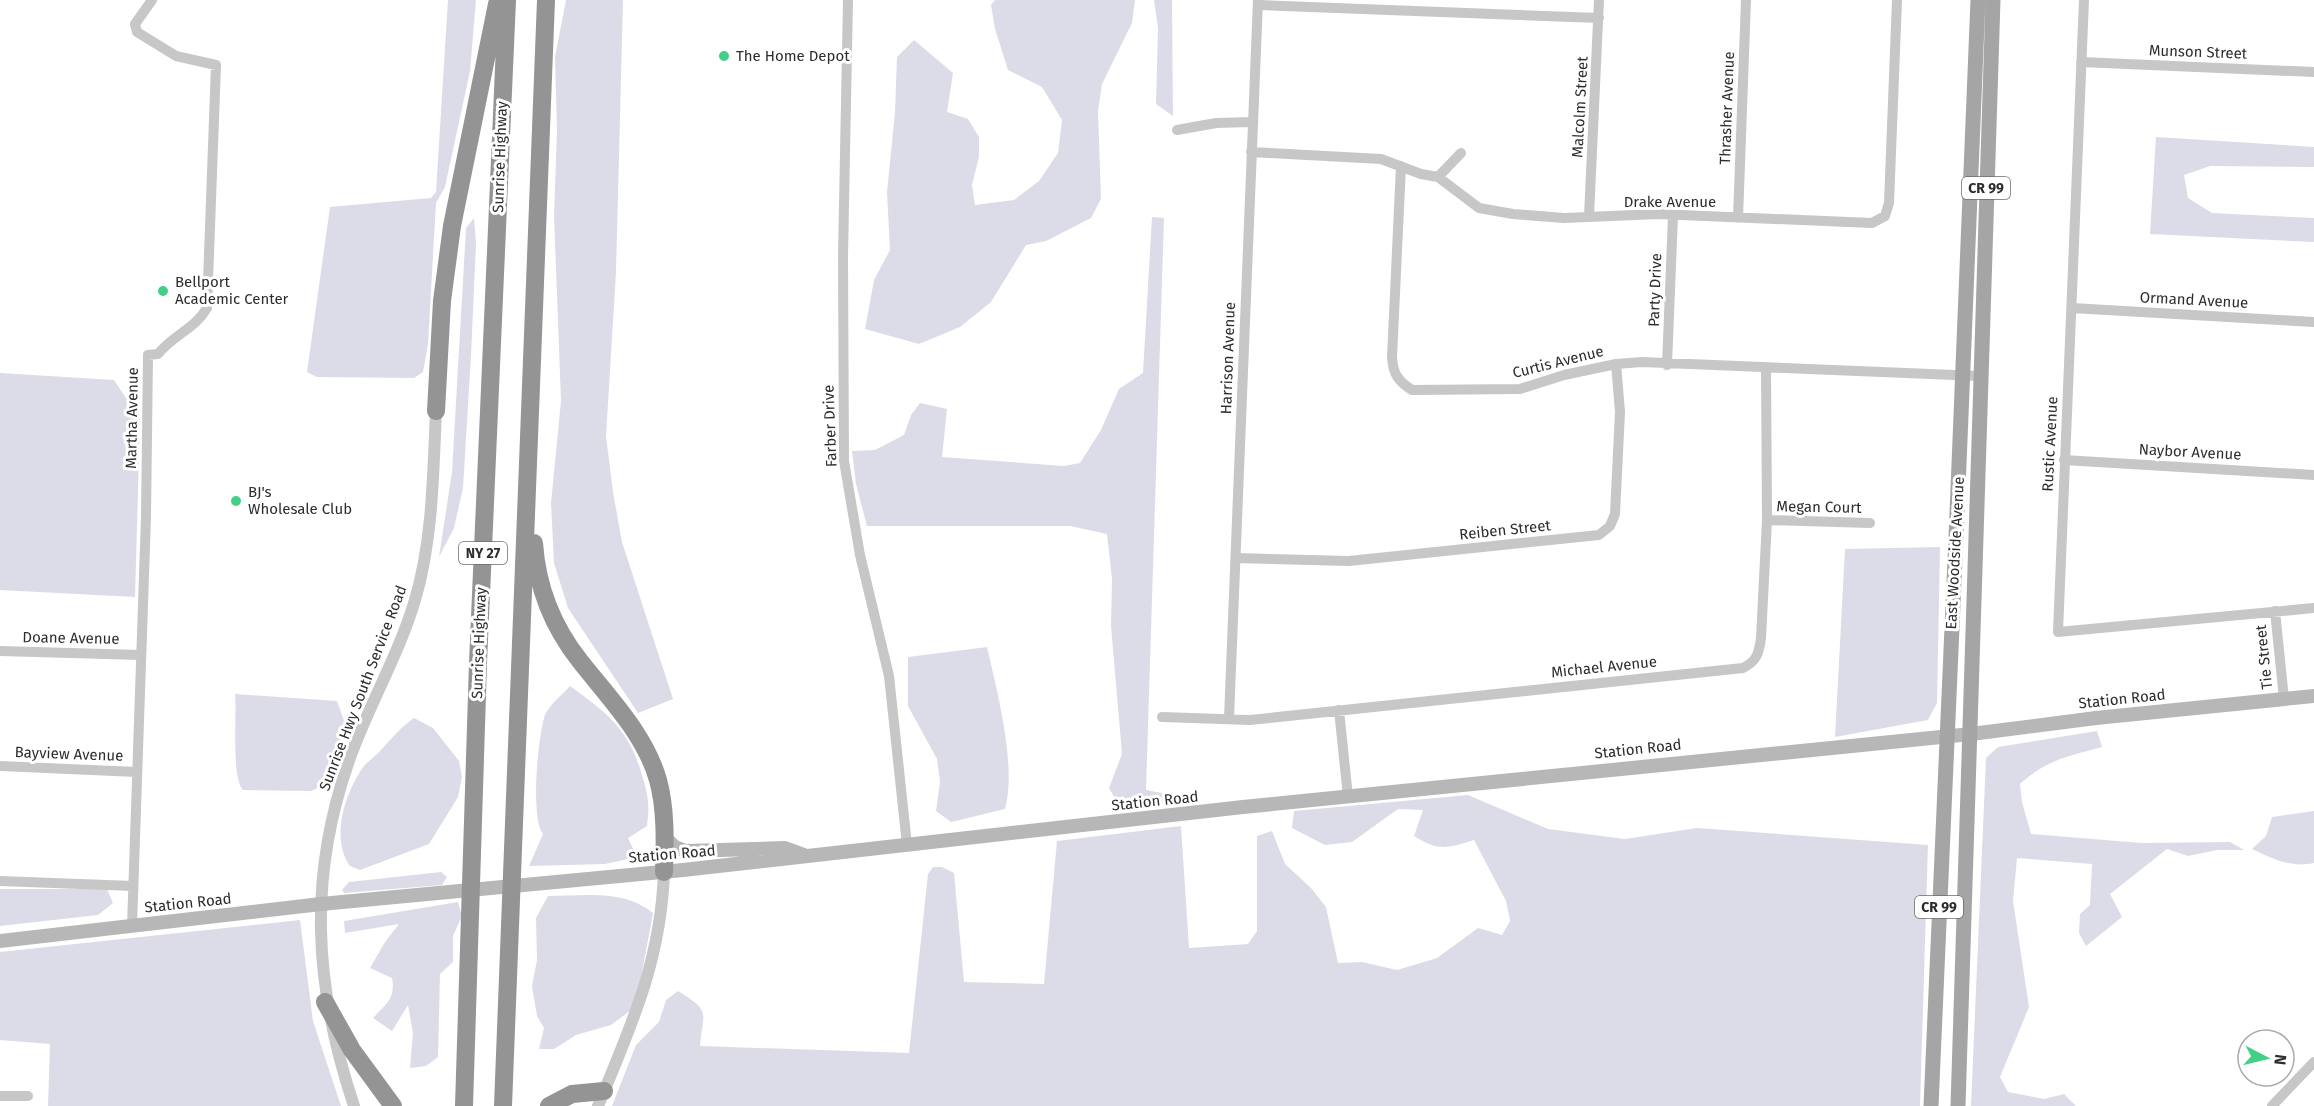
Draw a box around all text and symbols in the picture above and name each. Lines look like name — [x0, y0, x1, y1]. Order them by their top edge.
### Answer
street label: Munson Street — [2149, 41, 2248, 63]
place label: The Home Depot — [736, 47, 850, 65]
marker: The Home Depot — [717, 49, 731, 63]
street label: Thrasher Avenue — [1716, 51, 1738, 165]
street label: Malcolm Street — [1568, 55, 1592, 158]
street label: Sunrise Highway — [489, 100, 511, 213]
road number: CR 99 — [1962, 177, 2010, 199]
street label: Drake Avenue — [1624, 193, 1716, 211]
street label: Party Drive — [1645, 253, 1665, 327]
place label: Bellport Academic Center — [175, 273, 289, 308]
marker: Bellport Academic Center — [156, 284, 170, 298]
street label: Ormand Avenue — [2139, 288, 2249, 312]
street label: Harrison Avenue — [1217, 301, 1239, 415]
street label: Curtis Avenue — [1511, 342, 1605, 382]
street label: Martha Avenue — [122, 367, 142, 469]
street label: Farber Drive — [820, 384, 840, 468]
street label: Rustic Avenue — [2039, 396, 2061, 492]
street label: Naybor Avenue — [2138, 440, 2242, 464]
street label: East Woodside Avenue — [1942, 476, 1968, 630]
place label: BJ's Wholesale Club — [248, 483, 352, 518]
marker: BJ's Wholesale Club — [229, 494, 243, 508]
street label: Megan Court — [1776, 497, 1862, 517]
street label: Reiben Street — [1458, 516, 1552, 544]
road number: NY 27 — [459, 542, 507, 564]
street label: Sunrise Hwy South Service Road — [315, 583, 411, 793]
street label: Sunrise Highway — [468, 586, 490, 699]
street label: Tie Street — [2252, 623, 2276, 690]
street label: Doane Avenue — [22, 628, 120, 648]
street label: Michael Avenue — [1550, 652, 1658, 682]
street label: Station Road — [2078, 685, 2166, 713]
street label: Station Road — [1594, 735, 1682, 763]
street label: Bayview Avenue — [14, 743, 124, 765]
street label: Station Road — [1111, 787, 1199, 815]
street label: Station Road — [628, 841, 716, 867]
street label: Station Road — [144, 889, 232, 917]
road number: CR 99 — [1915, 896, 1963, 918]
north arrow — [2236, 1028, 2296, 1088]
text: N — [2270, 1053, 2290, 1066]

